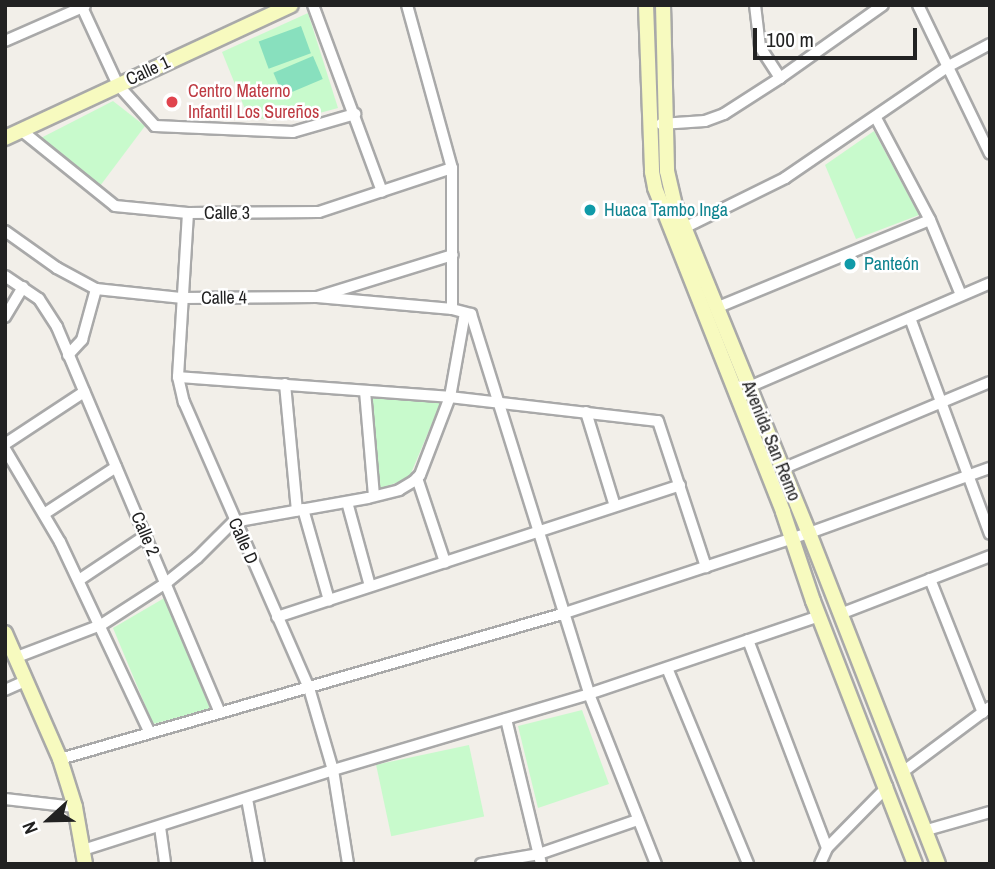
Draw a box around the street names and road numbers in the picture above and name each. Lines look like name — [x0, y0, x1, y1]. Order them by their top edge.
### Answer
street label: Calle 1 — [123, 52, 173, 90]
street label: Calle 3 — [204, 202, 250, 224]
street label: Calle 4 — [201, 287, 247, 309]
street label: Avenida San Remo — [737, 378, 805, 504]
street label: Calle 2 — [126, 509, 164, 559]
street label: Calle D — [223, 515, 263, 567]

